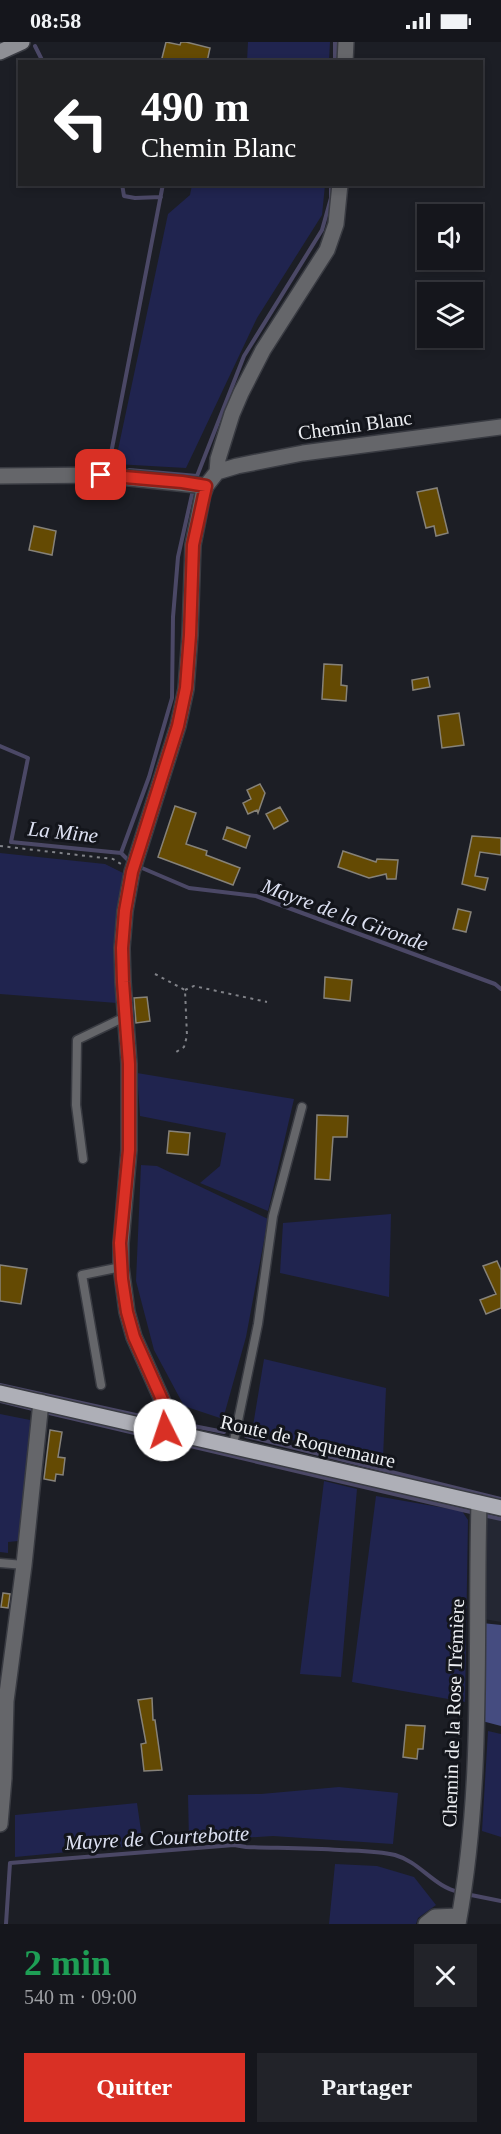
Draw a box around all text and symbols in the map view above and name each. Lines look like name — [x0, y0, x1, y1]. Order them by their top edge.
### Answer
text: 08:58 — [30, 8, 81, 33]
icon: left — [42, 84, 120, 162]
text: 490 m — [141, 84, 250, 130]
text: Chemin Blanc — [141, 133, 296, 163]
map controls — [417, 204, 483, 348]
button: sound — [417, 204, 483, 270]
button: layers — [417, 282, 483, 348]
street label: Chemin Blanc — [297, 406, 414, 444]
pin — [75, 449, 126, 500]
icon: arrive — [84, 458, 117, 491]
water label: La Mine — [26, 816, 99, 848]
water label: Mayre de la Gironde — [258, 873, 431, 956]
position arrow — [133, 1398, 197, 1462]
street label: Route de Roquemaure — [218, 1410, 398, 1473]
street label: Chemin de la Rose Trémière — [438, 1598, 468, 1828]
water label: Mayre de Courtebotte — [63, 1821, 250, 1855]
text: 2 min — [24, 1943, 111, 1983]
button: close — [414, 1944, 477, 2007]
text: 540 m · 09:00 — [24, 1986, 137, 2008]
button: Quitter — [24, 2053, 245, 2122]
button: Partager — [257, 2053, 477, 2122]

